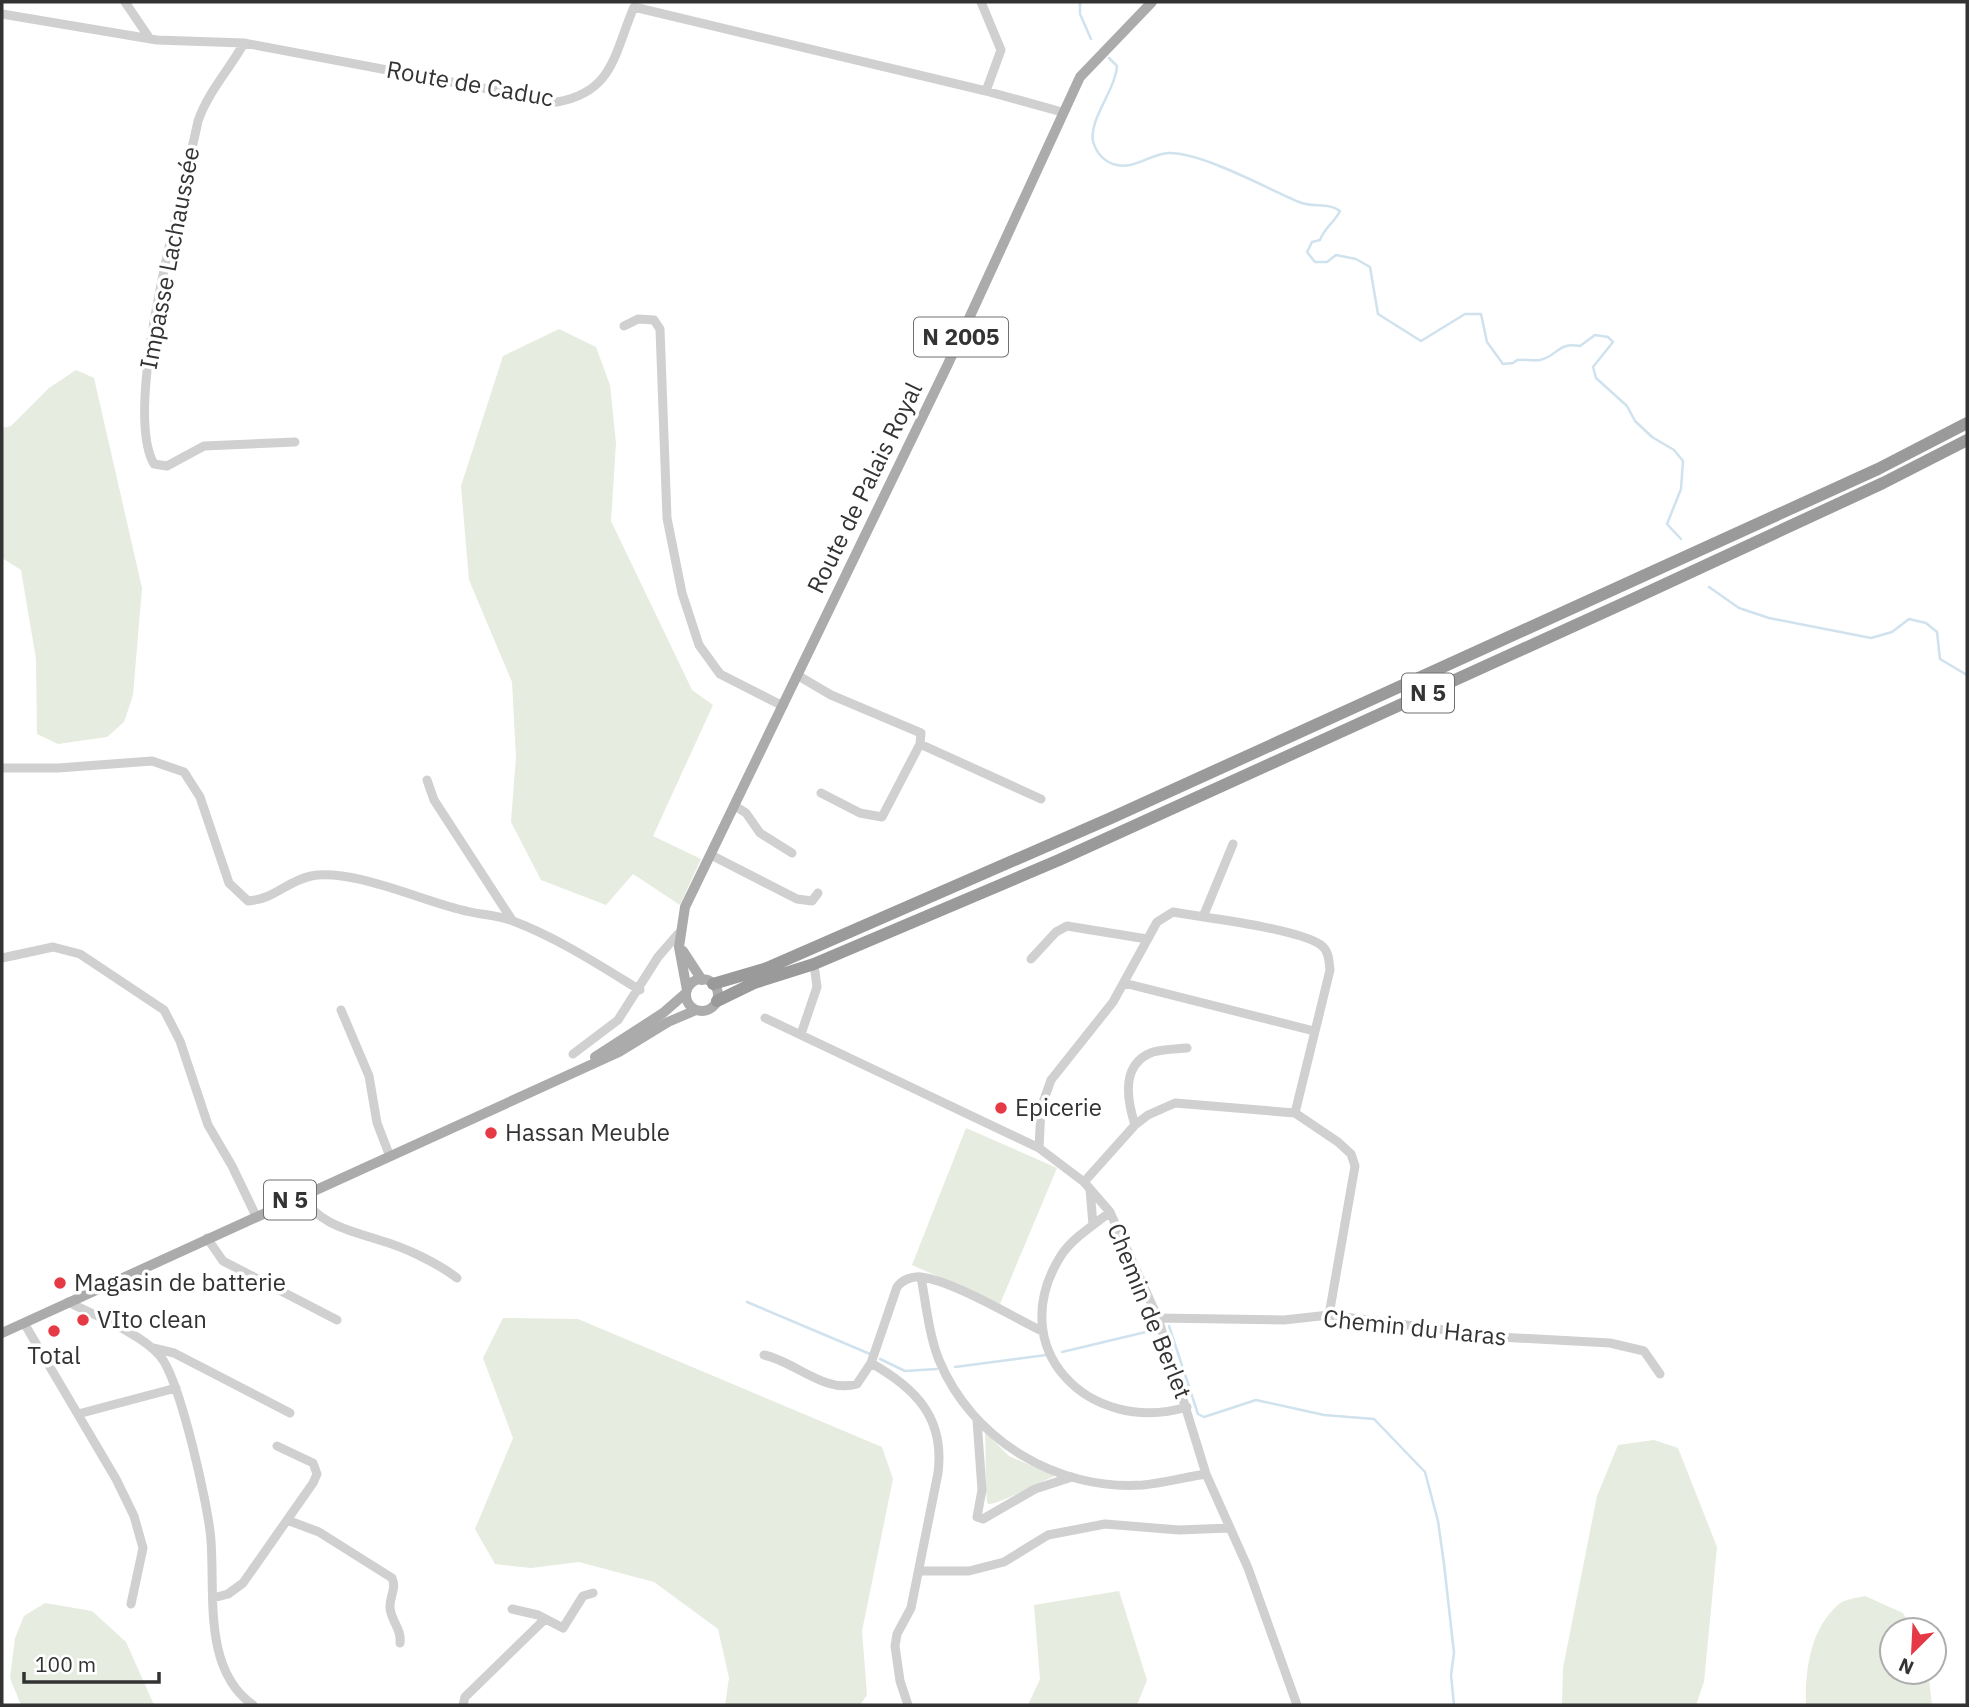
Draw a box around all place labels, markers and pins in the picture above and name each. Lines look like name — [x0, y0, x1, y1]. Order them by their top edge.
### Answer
place label: Epicerie — [1015, 1091, 1102, 1123]
marker: Epicerie — [993, 1100, 1009, 1116]
place label: Hassan Meuble — [505, 1116, 670, 1148]
marker: Hassan Meuble — [483, 1125, 499, 1141]
place label: Magasin de batterie — [74, 1266, 286, 1298]
marker: Magasin de batterie — [52, 1275, 68, 1291]
place label: VIto clean — [97, 1303, 207, 1335]
marker: VIto clean — [75, 1312, 91, 1328]
marker: Total — [46, 1323, 62, 1339]
place label: Total — [27, 1339, 81, 1371]

